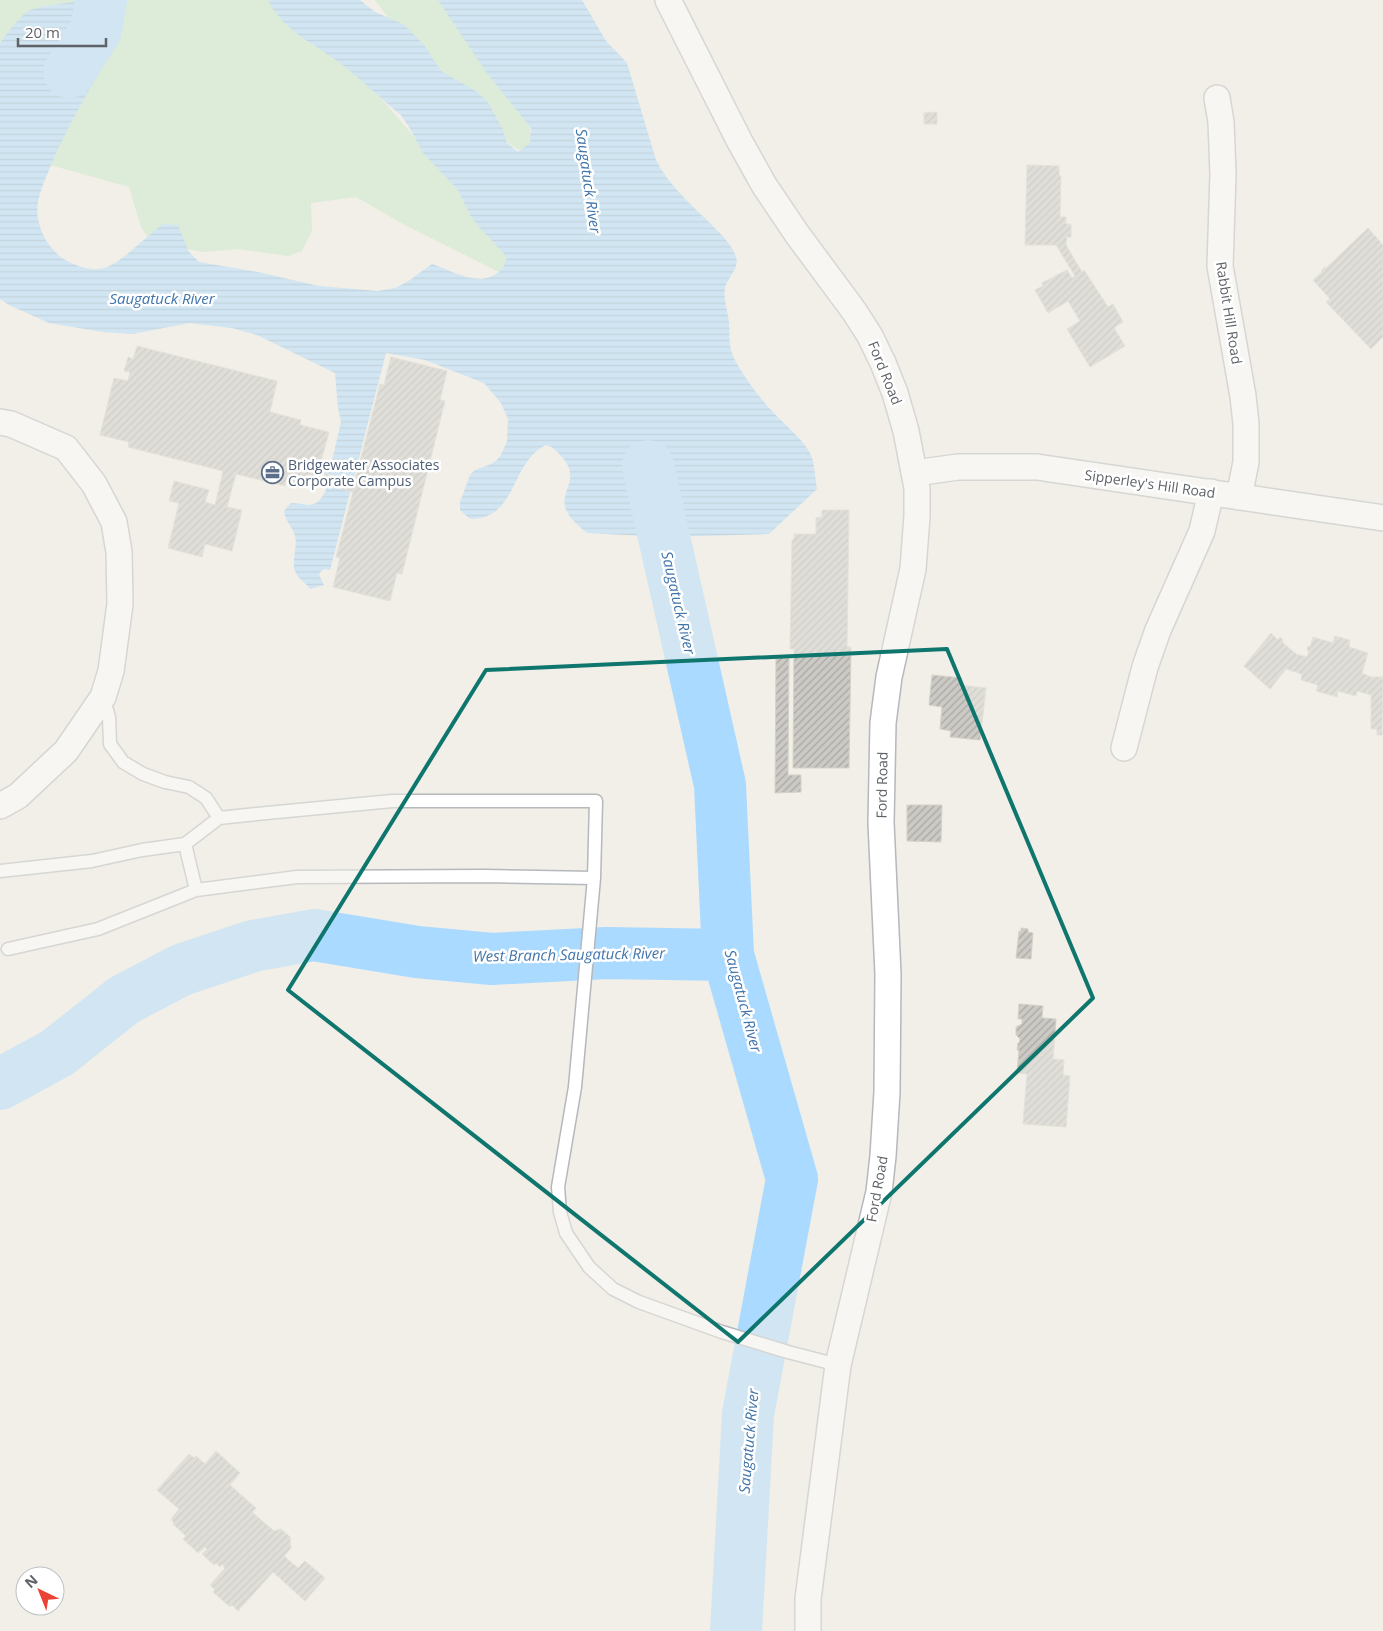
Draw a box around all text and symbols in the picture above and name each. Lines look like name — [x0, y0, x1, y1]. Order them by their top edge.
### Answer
scale bar — [18, 15, 105, 47]
text: 20 m — [25, 22, 60, 42]
water label: Saugatuck River — [572, 127, 606, 235]
street label: Rabbit Hill Road — [1212, 260, 1247, 366]
water label: Saugatuck River — [109, 288, 216, 308]
street label: Ford Road — [864, 338, 907, 407]
place label: Bridgewater Associates Corporate Campus — [288, 455, 440, 490]
office icon: Bridgewater Associates Corporate Campus — [260, 461, 284, 485]
street label: Sipperley's Hill Road — [1084, 465, 1217, 502]
water label: Saugatuck River — [657, 549, 701, 657]
street label: Ford Road — [871, 751, 892, 819]
water label: West Branch Saugatuck River — [473, 942, 666, 966]
water label: Saugatuck River — [721, 947, 768, 1055]
street label: Ford Road — [861, 1154, 892, 1224]
water label: Saugatuck River — [733, 1387, 763, 1494]
north arrow — [15, 1566, 65, 1616]
text: N — [20, 1570, 41, 1592]

